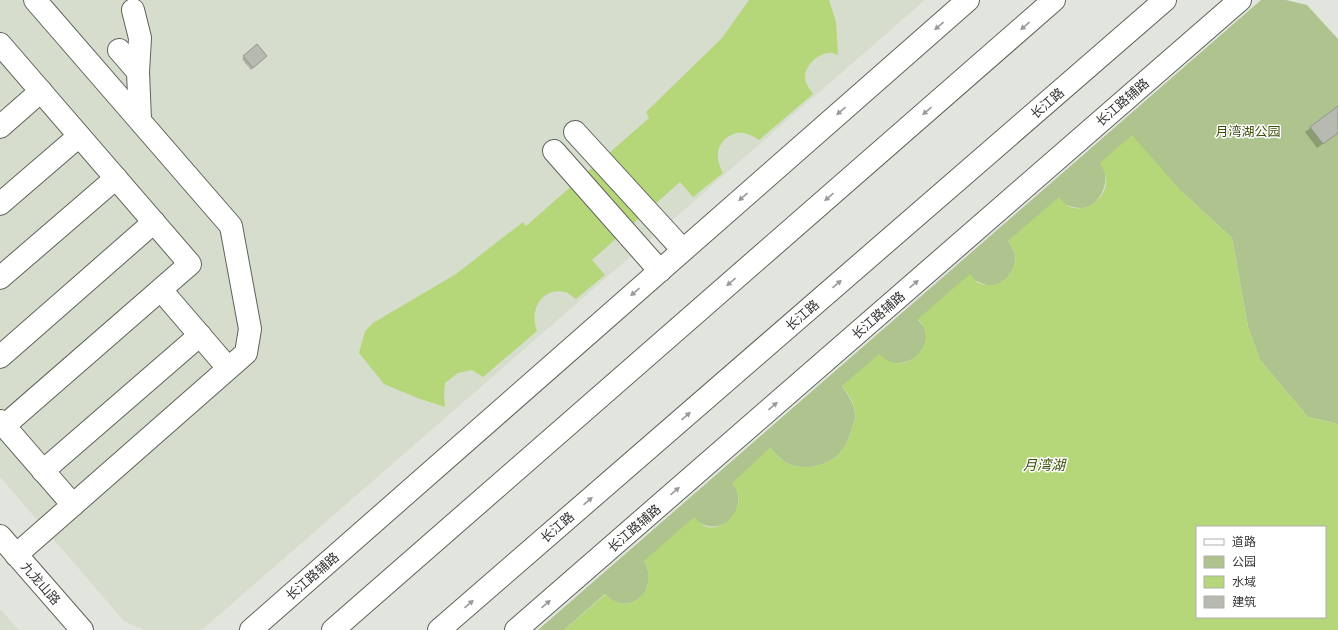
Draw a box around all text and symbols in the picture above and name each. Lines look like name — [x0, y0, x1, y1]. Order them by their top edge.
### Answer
one-way arrow — [933, 21, 944, 30]
one-way arrow — [1020, 21, 1030, 30]
street label: 长江路辅路 — [1092, 75, 1152, 129]
street label: 长江路 — [1027, 84, 1067, 122]
one-way arrow — [836, 107, 846, 116]
one-way arrow — [922, 107, 932, 116]
park label: 月湾湖公园 — [1215, 123, 1281, 139]
one-way arrow — [824, 192, 834, 201]
one-way arrow — [738, 193, 749, 202]
one-way arrow — [726, 278, 736, 287]
one-way arrow — [832, 280, 842, 289]
one-way arrow — [909, 280, 918, 289]
one-way arrow — [630, 288, 640, 297]
street label: 长江路辅路 — [848, 288, 908, 342]
street label: 长江路 — [782, 296, 822, 334]
one-way arrow — [769, 402, 778, 411]
one-way arrow — [681, 411, 691, 420]
water label: 月湾湖 — [1023, 456, 1067, 473]
one-way arrow — [670, 487, 681, 496]
one-way arrow — [583, 496, 593, 505]
street label: 长江路辅路 — [604, 501, 664, 555]
street label: 长江路 — [537, 508, 577, 546]
legend — [1196, 526, 1326, 618]
text: 道路 — [1232, 534, 1256, 549]
street label: 长江路辅路 — [282, 549, 342, 603]
text: 公园 — [1232, 554, 1256, 569]
street label: 九龙山路 — [18, 558, 64, 608]
text: 水域 — [1232, 574, 1256, 589]
text: 建筑 — [1232, 594, 1256, 609]
one-way arrow — [463, 600, 474, 609]
one-way arrow — [540, 600, 551, 609]

